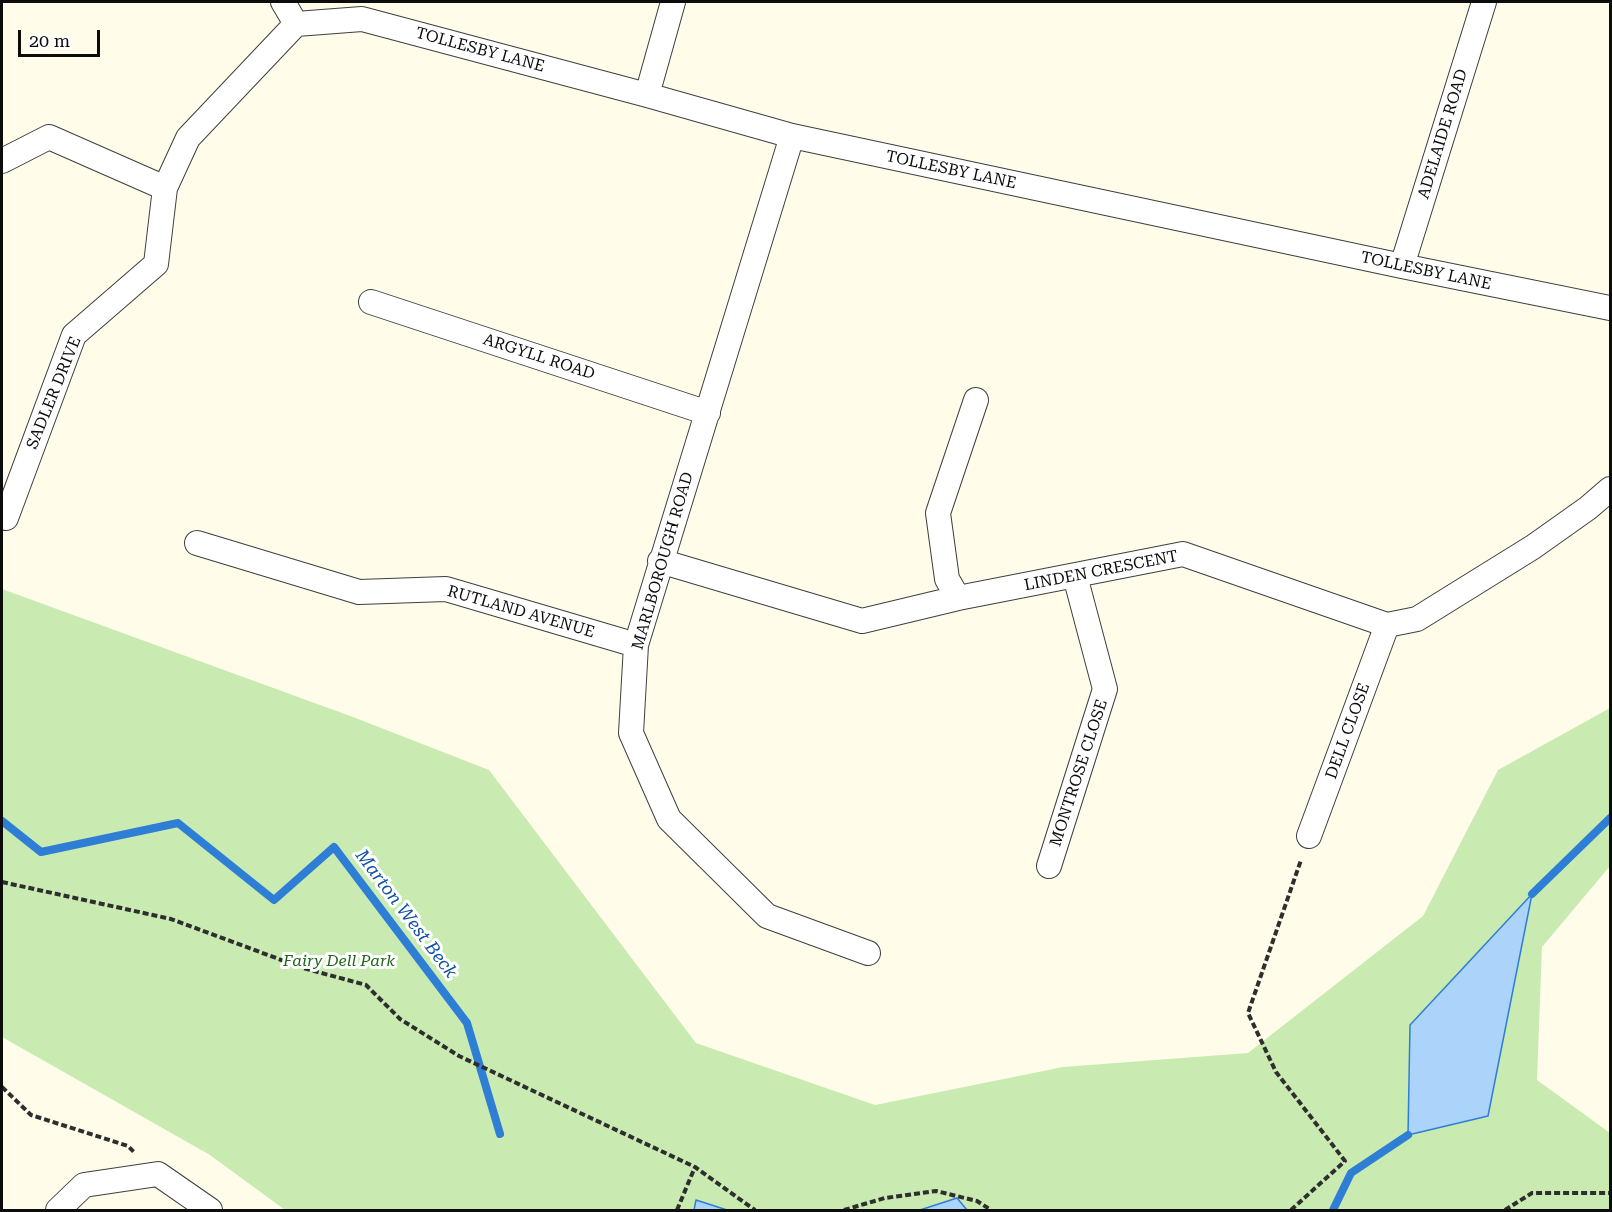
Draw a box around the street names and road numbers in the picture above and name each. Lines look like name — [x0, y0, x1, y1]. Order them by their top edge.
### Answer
street label: TOLLESBY LANE — [413, 24, 547, 76]
street label: ADELAIDE ROAD — [1414, 67, 1472, 201]
street label: TOLLESBY LANE — [884, 147, 1018, 193]
street label: TOLLESBY LANE — [1359, 248, 1493, 294]
street label: ARGYLL ROAD — [481, 330, 597, 384]
street label: SADLER DRIVE — [23, 334, 85, 452]
street label: MARLBOROUGH ROAD — [628, 470, 698, 652]
street label: LINDEN CRESCENT — [1023, 547, 1179, 595]
street label: RUTLAND AVENUE — [445, 582, 597, 642]
street label: DELL CLOSE — [1322, 680, 1374, 782]
street label: MONTROSE CLOSE — [1046, 697, 1112, 849]

